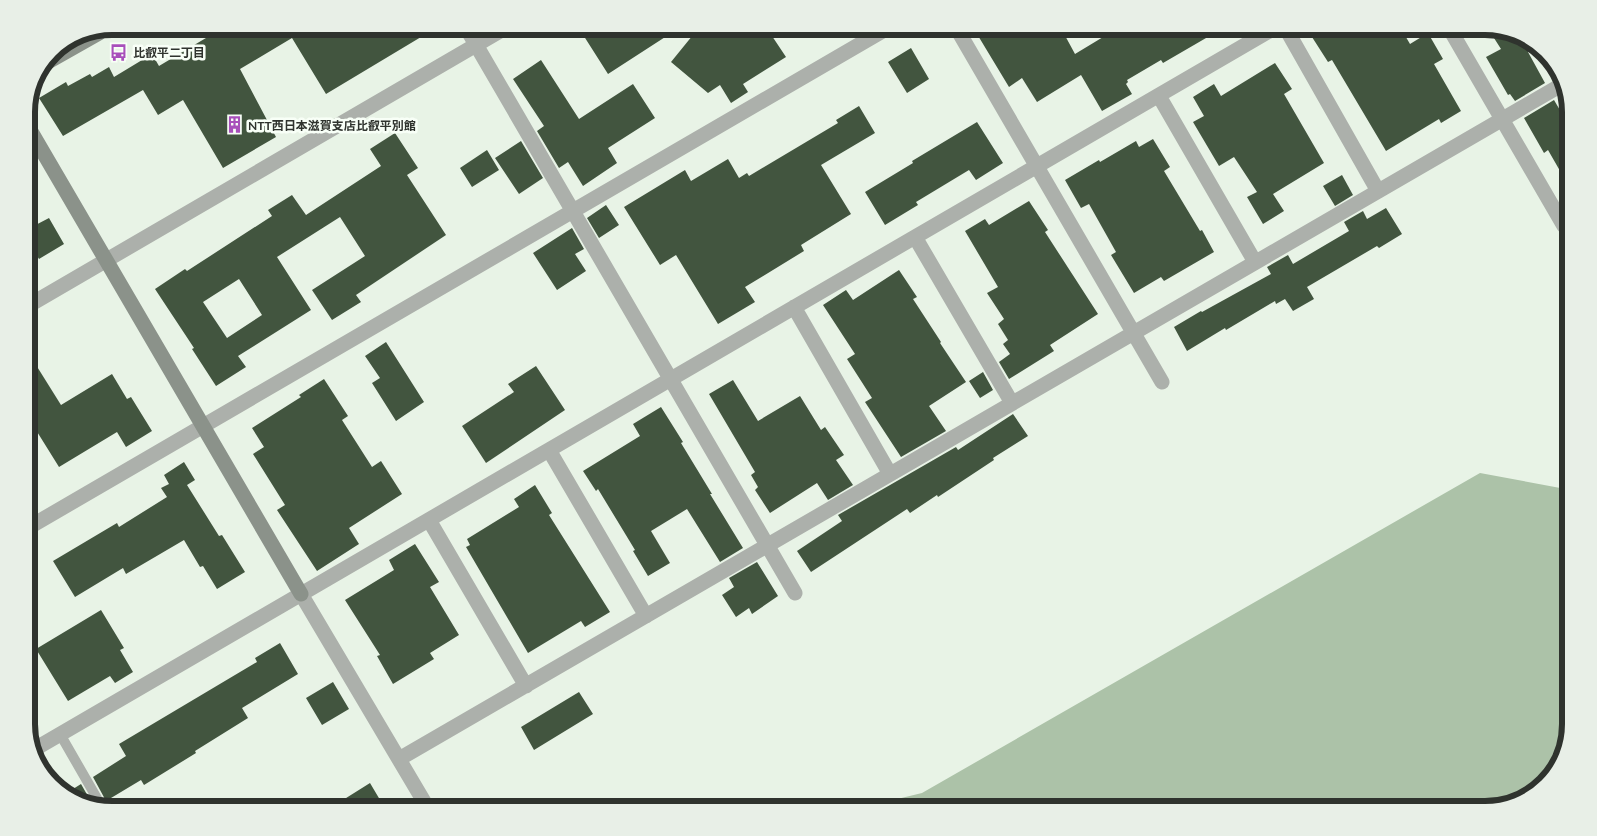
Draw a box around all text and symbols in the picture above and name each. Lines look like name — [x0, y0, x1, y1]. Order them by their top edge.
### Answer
bus stop icon: 比叡平二丁目 — [109, 42, 129, 62]
place label: 比叡平二丁目 — [133, 45, 205, 60]
building icon: NTT西日本滋賀支店比叡平別館 — [224, 115, 244, 135]
place label: NTT西日本滋賀支店比叡平別館 — [248, 118, 416, 133]

